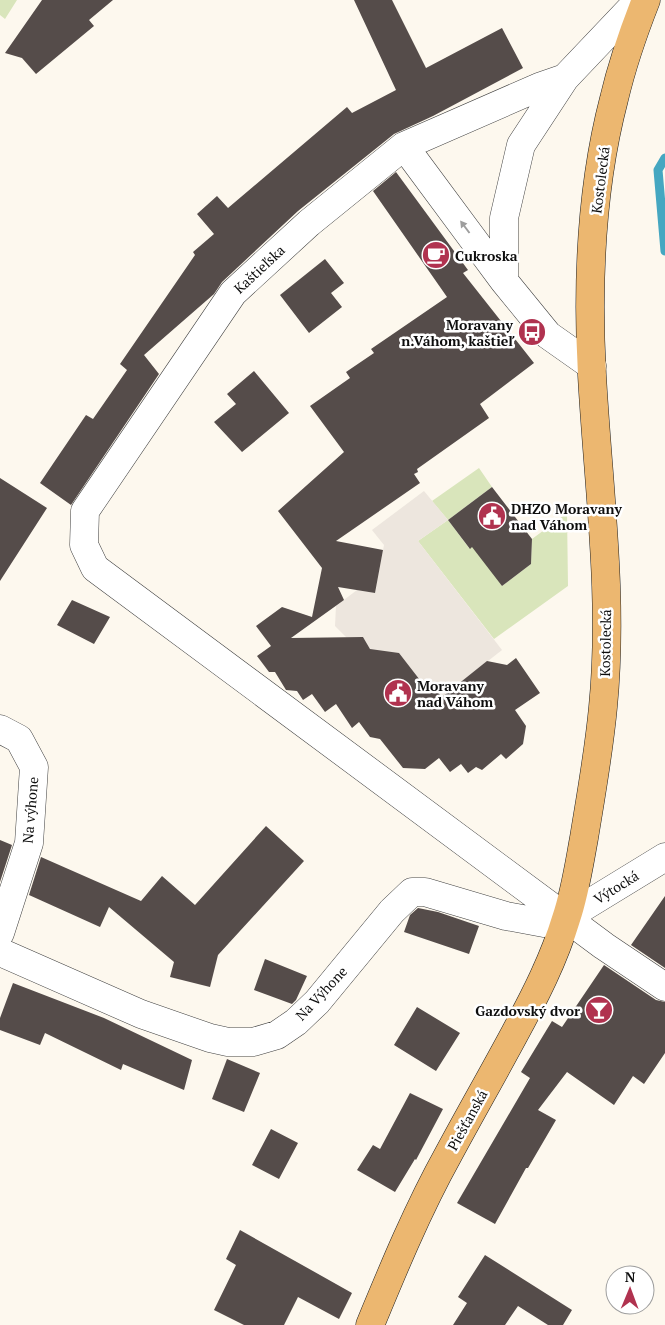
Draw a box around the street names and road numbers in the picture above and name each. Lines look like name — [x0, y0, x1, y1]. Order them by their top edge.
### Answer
street label: Kostolecká — [586, 145, 614, 215]
street label: Kaštieľska — [229, 240, 289, 298]
street label: Kostolecká — [595, 609, 615, 677]
street label: Na výhone — [18, 776, 42, 844]
street label: Výtocká — [590, 866, 642, 908]
street label: Na Výhone — [291, 962, 351, 1024]
street label: Piešťanská — [443, 1086, 491, 1154]

